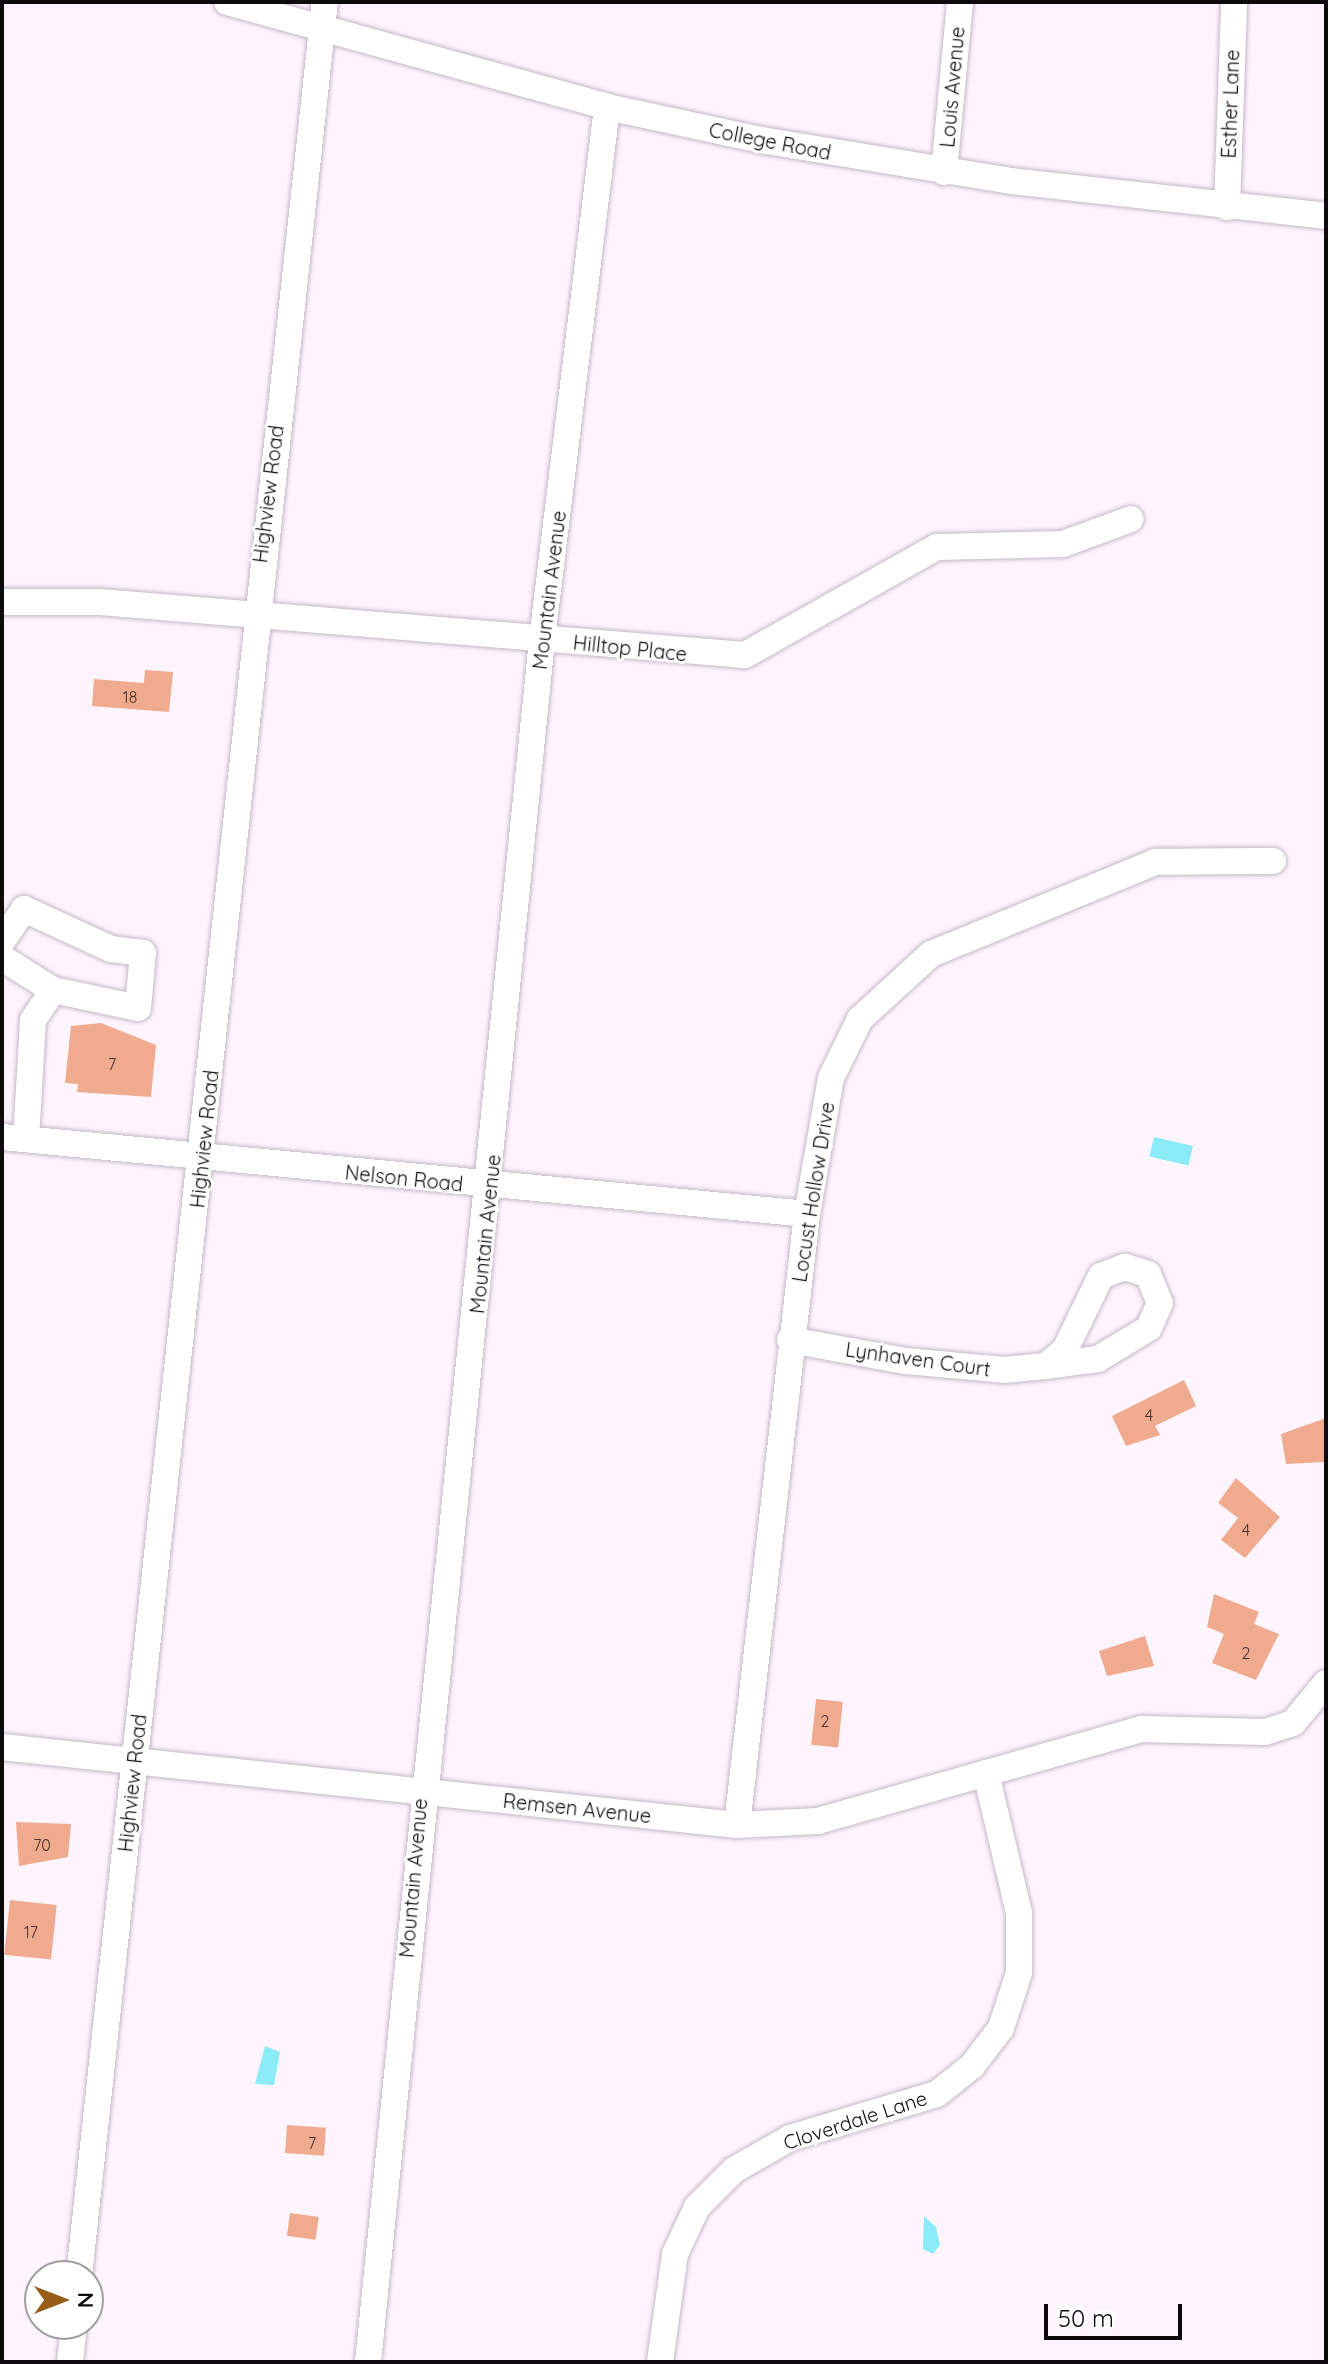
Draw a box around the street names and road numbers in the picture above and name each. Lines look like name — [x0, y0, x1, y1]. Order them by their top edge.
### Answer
street label: Louis Avenue — [935, 25, 969, 149]
street label: Esther Lane — [1216, 49, 1244, 159]
street label: College Road — [707, 117, 833, 165]
street label: Highview Road — [248, 424, 288, 564]
street label: Mountain Avenue — [527, 509, 571, 671]
street label: Hilltop Place — [572, 630, 688, 666]
street label: Highview Road — [185, 1069, 223, 1209]
street label: Locust Hollow Drive — [787, 1100, 839, 1284]
street label: Mountain Avenue — [465, 1153, 505, 1315]
street label: Nelson Road — [344, 1160, 464, 1196]
street label: Lynhaven Court — [844, 1337, 992, 1381]
street label: Highview Road — [113, 1713, 151, 1853]
street label: Remsen Avenue — [502, 1788, 652, 1828]
street label: Mountain Avenue — [394, 1797, 432, 1959]
street label: Cloverdale Lane — [780, 2085, 930, 2155]

